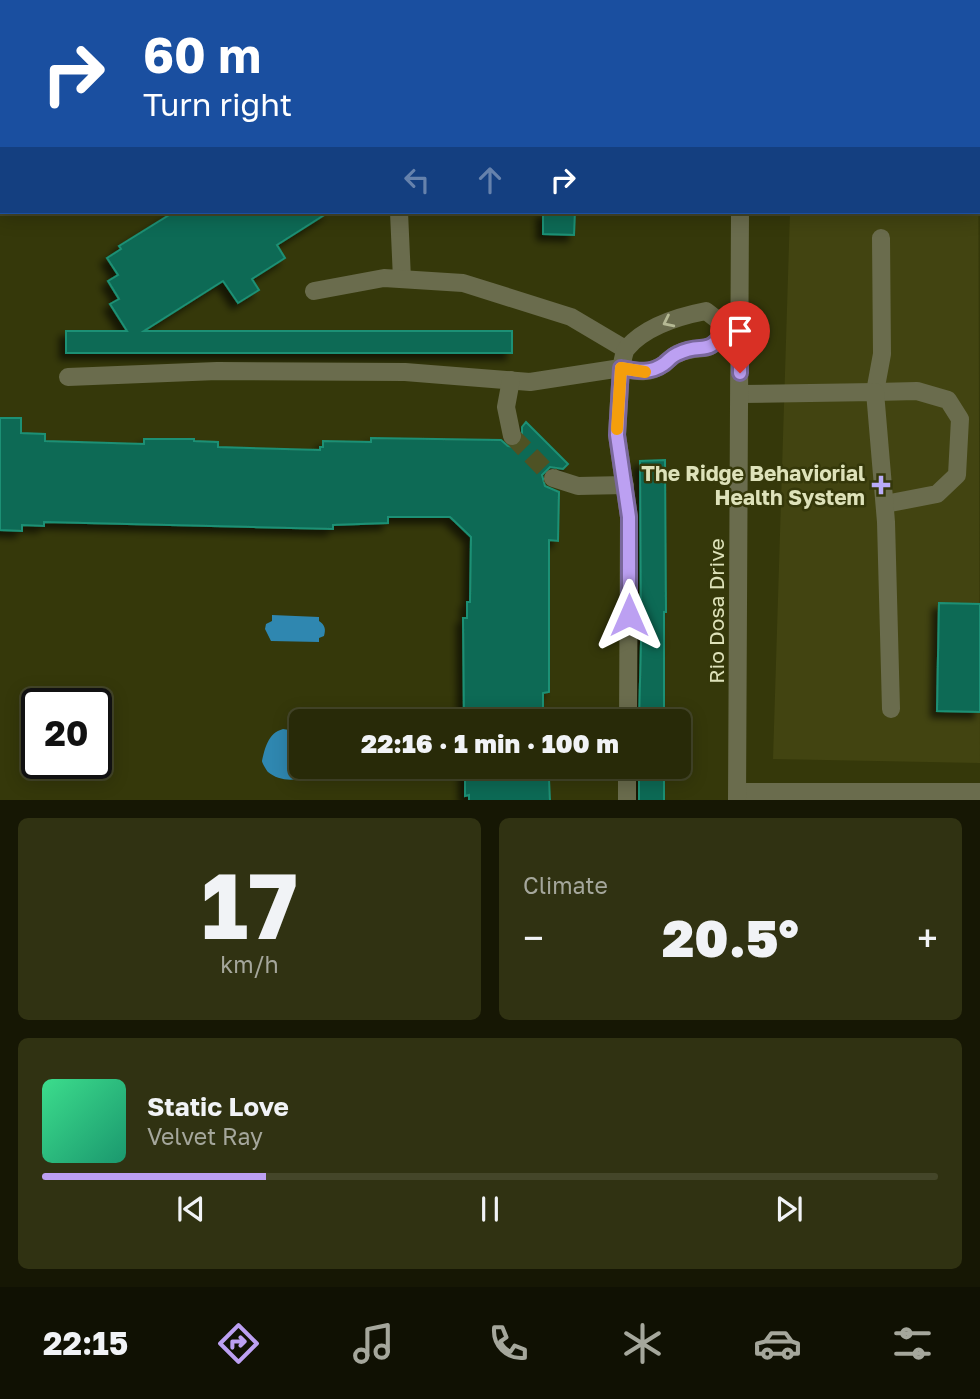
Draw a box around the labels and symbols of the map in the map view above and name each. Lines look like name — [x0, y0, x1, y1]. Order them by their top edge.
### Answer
pin — [710, 301, 770, 373]
one-way arrow — [663, 314, 675, 328]
place label: The Ridge Behaviorial Health System — [641, 460, 865, 510]
marker: The Ridge Behaviorial Health System — [871, 475, 891, 495]
street label: Rio Dosa Drive — [703, 538, 729, 684]
position arrow — [592, 578, 666, 652]
speed limit sign: 20 — [21, 688, 112, 779]

